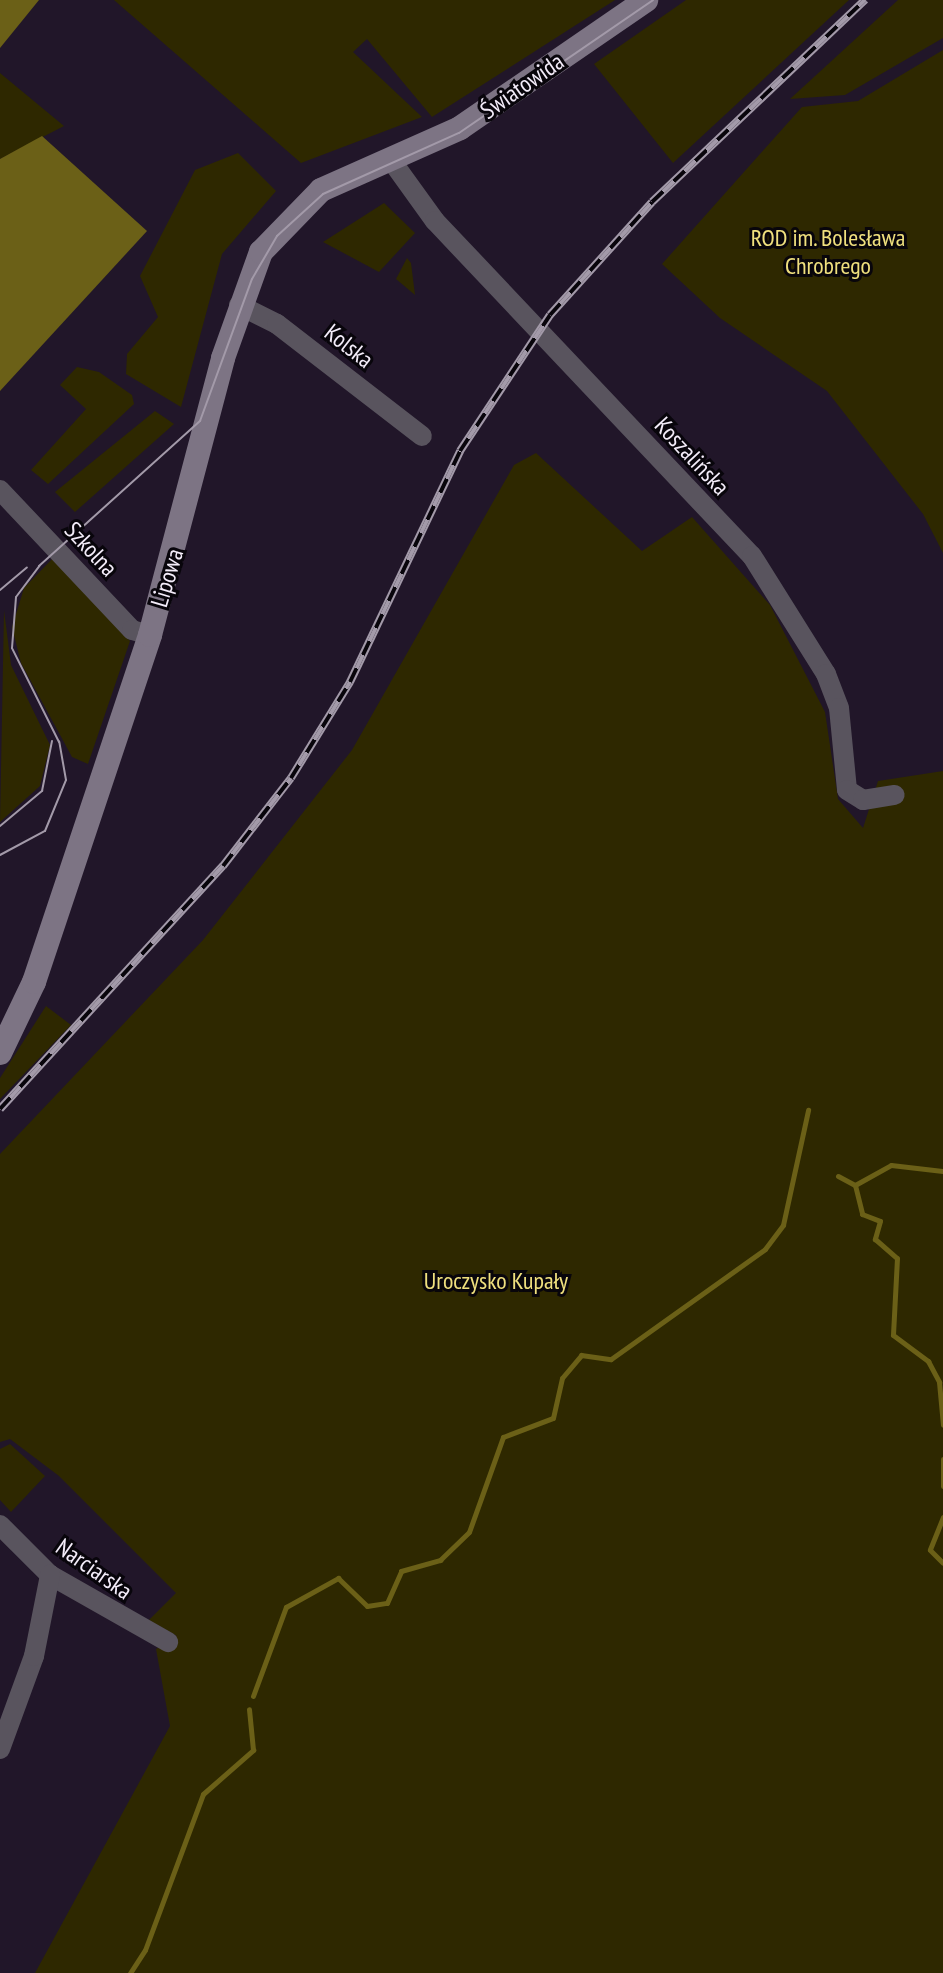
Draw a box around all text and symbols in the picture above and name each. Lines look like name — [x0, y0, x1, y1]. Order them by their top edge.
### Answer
street label: Światowida — [475, 47, 569, 125]
park label: ROD im. Bolesława Chrobrego — [750, 224, 906, 280]
street label: Kolska — [319, 318, 379, 374]
street label: Koszalińska — [649, 411, 735, 501]
street label: Szkolna — [59, 516, 123, 582]
street label: Lipowa — [145, 545, 189, 611]
park label: Uroczysko Kupały — [424, 1267, 568, 1295]
street label: Narciarska — [51, 1533, 137, 1605]

